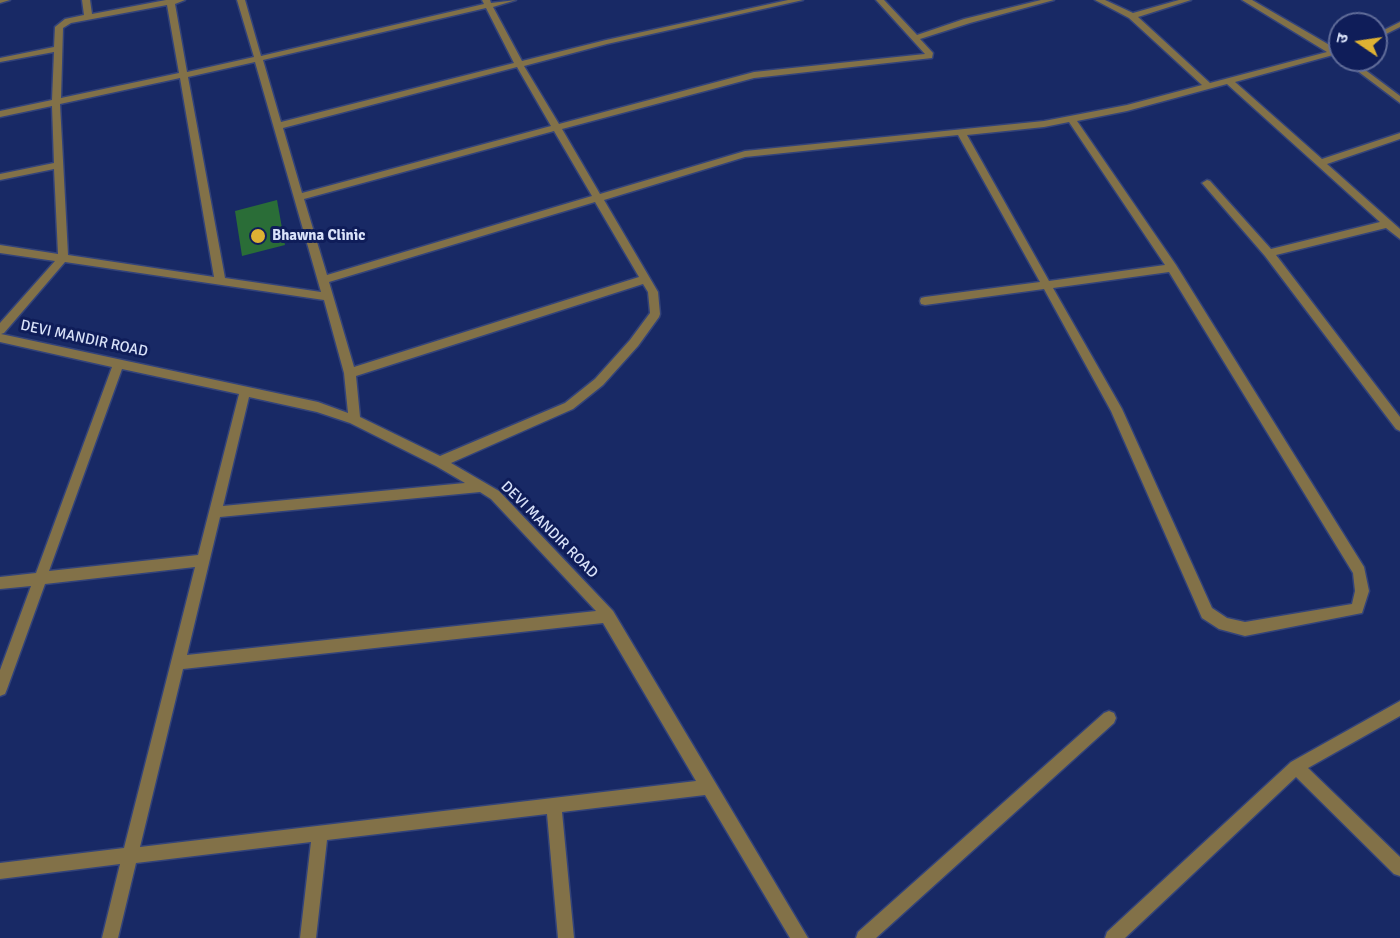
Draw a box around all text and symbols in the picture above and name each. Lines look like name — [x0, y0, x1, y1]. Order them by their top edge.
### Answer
north arrow — [1328, 12, 1388, 72]
text: उ — [1332, 32, 1353, 45]
marker: Bhawna Clinic — [249, 227, 267, 245]
place label: Bhawna Clinic — [272, 227, 365, 245]
street label: DEVI MANDIR ROAD — [19, 317, 149, 361]
street label: DEVI MANDIR ROAD — [497, 478, 601, 582]

